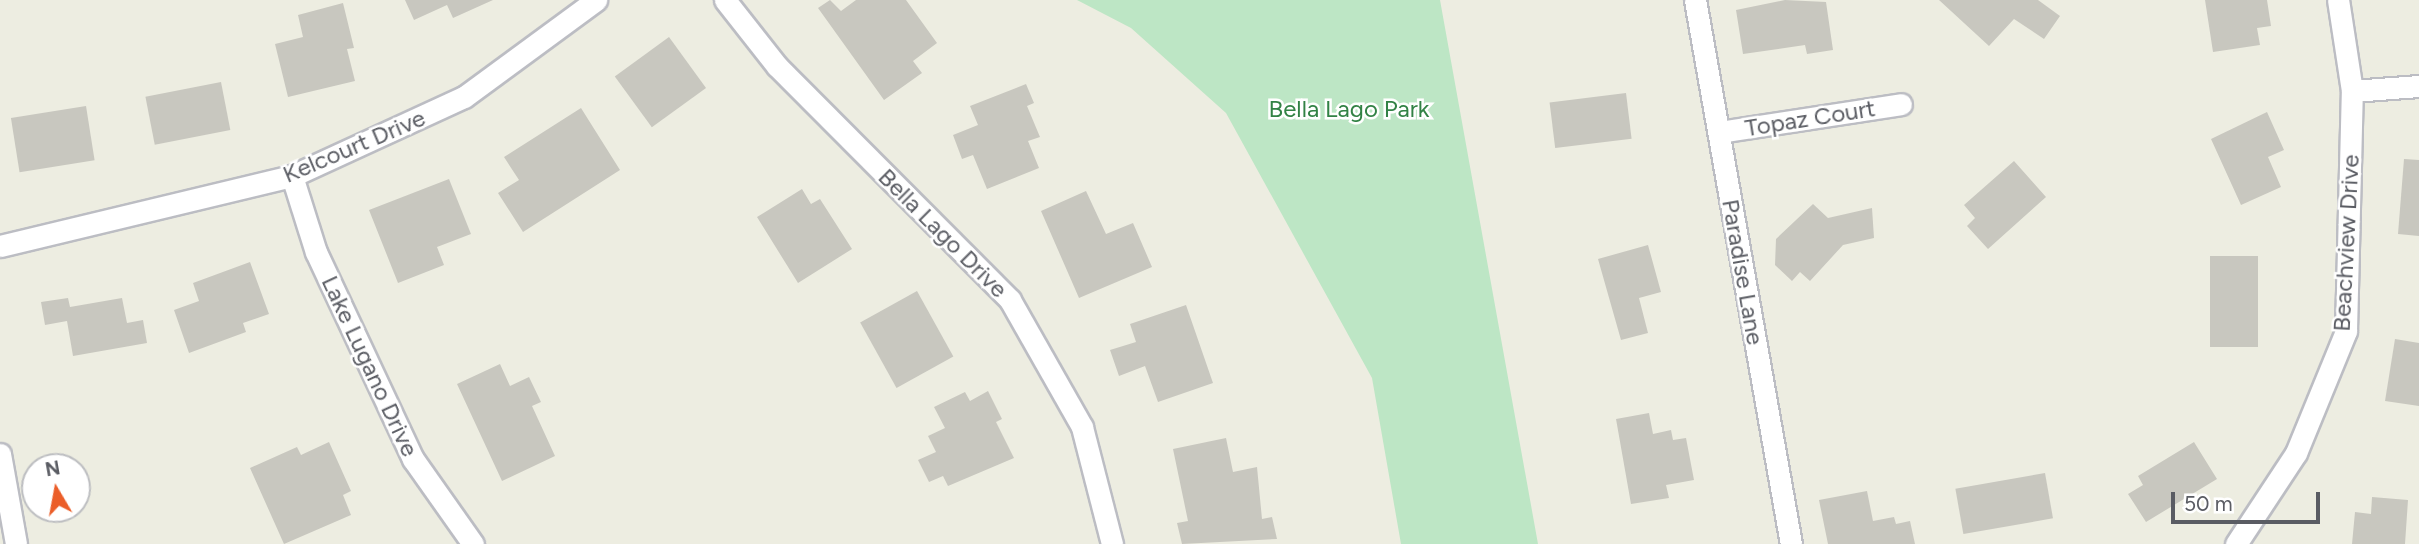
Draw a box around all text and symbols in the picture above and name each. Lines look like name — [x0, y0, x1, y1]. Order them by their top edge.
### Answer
street label: Topaz Court — [1743, 93, 1877, 143]
park label: Bella Lago Park — [1269, 95, 1429, 123]
street label: Kelcourt Drive — [279, 103, 429, 189]
street label: Beachview Drive — [2327, 154, 2365, 332]
street label: Bella Lago Drive — [872, 162, 1014, 304]
street label: Paradise Lane — [1716, 197, 1770, 347]
street label: Lake Lugano Drive — [316, 271, 424, 461]
north arrow — [21, 453, 91, 523]
text: N — [43, 456, 62, 481]
scale bar — [2174, 477, 2323, 522]
text: 50 m — [2184, 491, 2233, 516]

